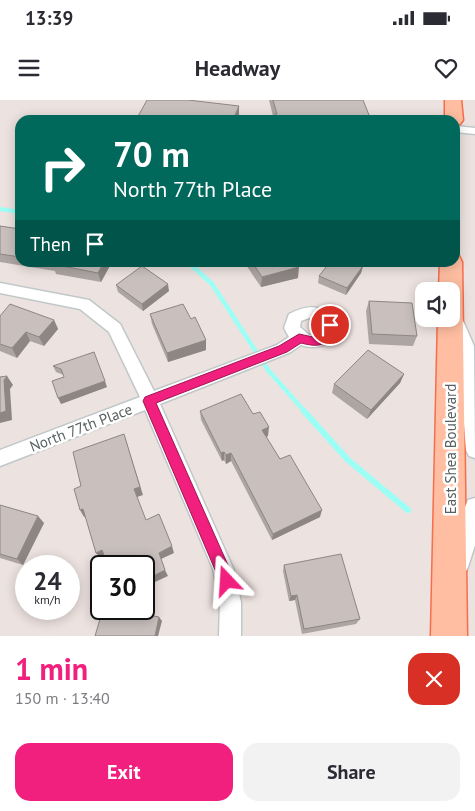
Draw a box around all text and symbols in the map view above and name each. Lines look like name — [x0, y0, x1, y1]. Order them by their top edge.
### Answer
text: 13:39 — [25, 6, 73, 30]
icon: menu — [15, 54, 43, 82]
text: Headway — [195, 54, 280, 82]
icon: heart — [432, 54, 460, 82]
text: 70 m — [113, 131, 190, 177]
icon: right — [30, 135, 95, 200]
text: North 77th Place — [113, 175, 272, 203]
icon: arrive — [81, 230, 109, 258]
text: Then — [30, 232, 71, 256]
map controls — [415, 282, 460, 327]
button: sound — [415, 282, 460, 327]
pin — [309, 304, 351, 346]
icon: arrive — [316, 311, 344, 339]
street label: East Shea Boulevard — [441, 384, 460, 514]
street label: North 77th Place — [27, 399, 135, 456]
position arrow — [200, 554, 252, 606]
speed limit sign: 30 — [90, 555, 155, 620]
text: 24 — [33, 565, 62, 597]
text: km/h — [34, 592, 61, 607]
text: 1 min — [15, 649, 88, 688]
button: close — [408, 653, 460, 705]
text: 150 m · 13:40 — [15, 688, 110, 708]
button: Exit — [15, 743, 233, 801]
button: Share — [243, 743, 460, 801]

